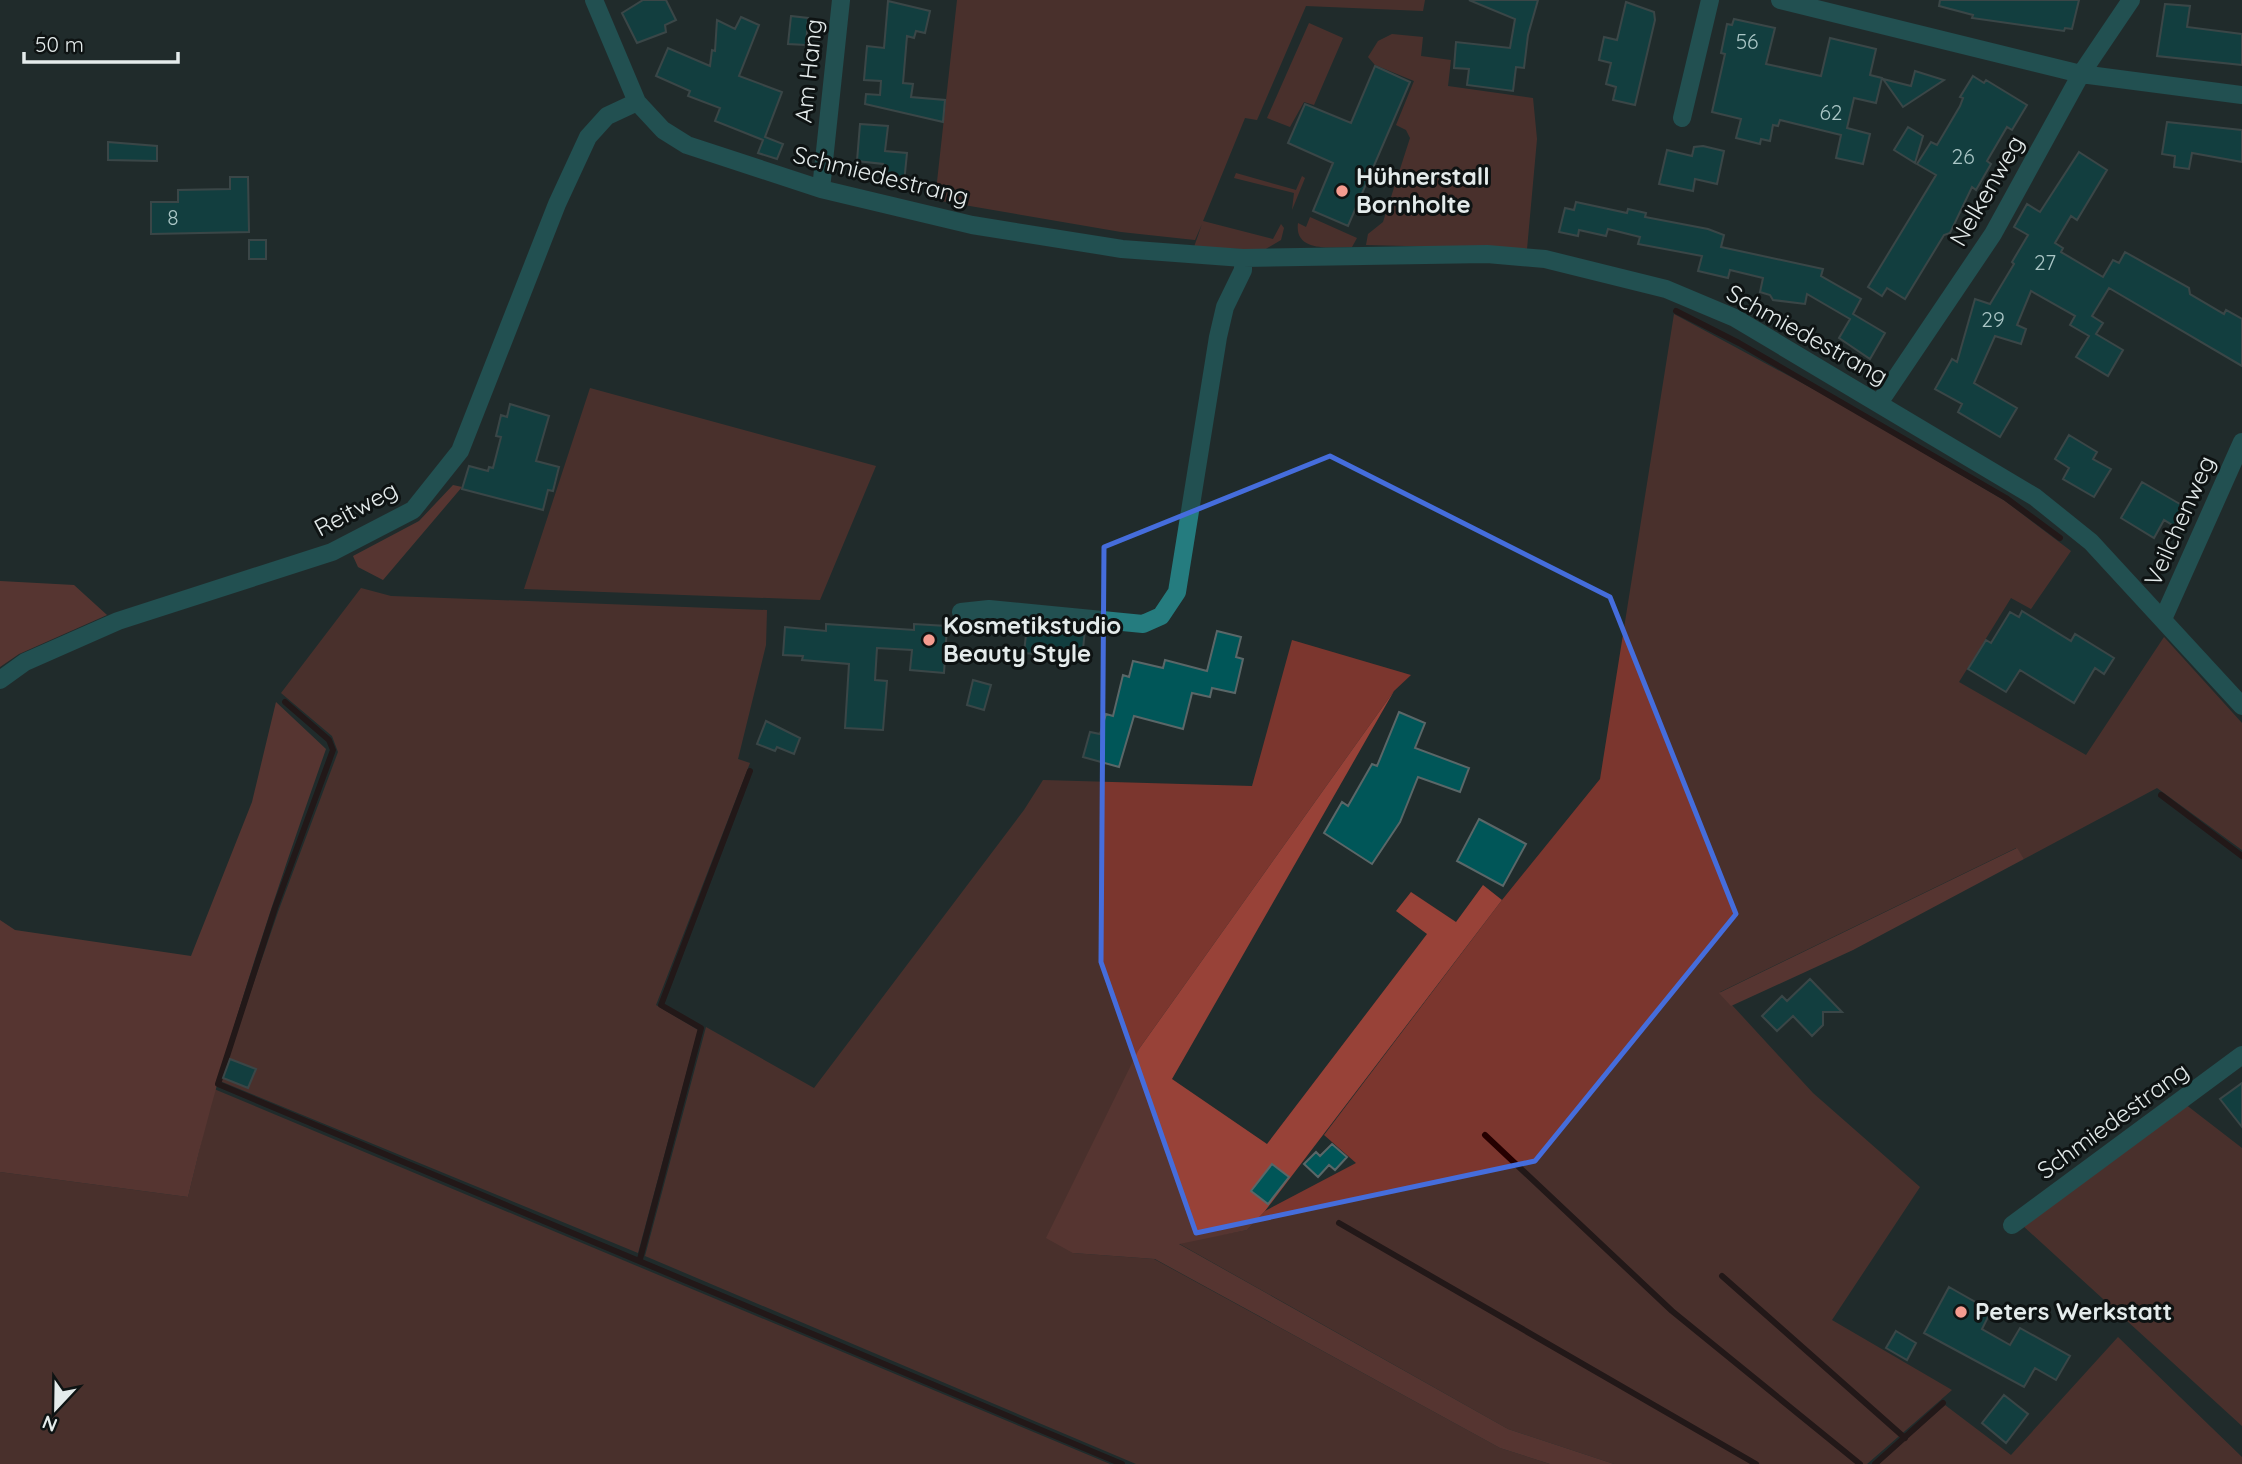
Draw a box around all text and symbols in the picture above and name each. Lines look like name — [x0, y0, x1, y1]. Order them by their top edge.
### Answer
street label: Am Hang — [788, 17, 828, 124]
scale bar — [24, 21, 178, 65]
house number: 56 — [1736, 28, 1758, 54]
text: 50 m — [35, 31, 84, 57]
house number: 62 — [1820, 99, 1842, 125]
street label: Nelkenweg — [1942, 130, 2030, 251]
street label: Schmiedestrang — [790, 139, 972, 211]
house number: 26 — [1952, 143, 1974, 169]
place label: Hühnerstall Bornholte — [1356, 161, 1490, 219]
marker: Hühnerstall Bornholte — [1334, 183, 1350, 199]
house number: 8 — [167, 204, 179, 230]
house number: 27 — [2034, 249, 2056, 275]
street label: Schmiedestrang — [1722, 277, 1893, 391]
house number: 29 — [1981, 306, 2005, 332]
street label: Veilchenweg — [2137, 451, 2221, 590]
street label: Reitweg — [309, 474, 402, 543]
place label: Kosmetikstudio Beauty Style — [943, 610, 1121, 668]
marker: Kosmetikstudio Beauty Style — [921, 632, 937, 648]
street label: Schmiedestrang — [2031, 1055, 2194, 1185]
place label: Peters Werkstatt — [1975, 1296, 2172, 1326]
marker: Peters Werkstatt — [1953, 1304, 1969, 1320]
north arrow — [21, 1373, 91, 1443]
text: N — [39, 1410, 61, 1438]

